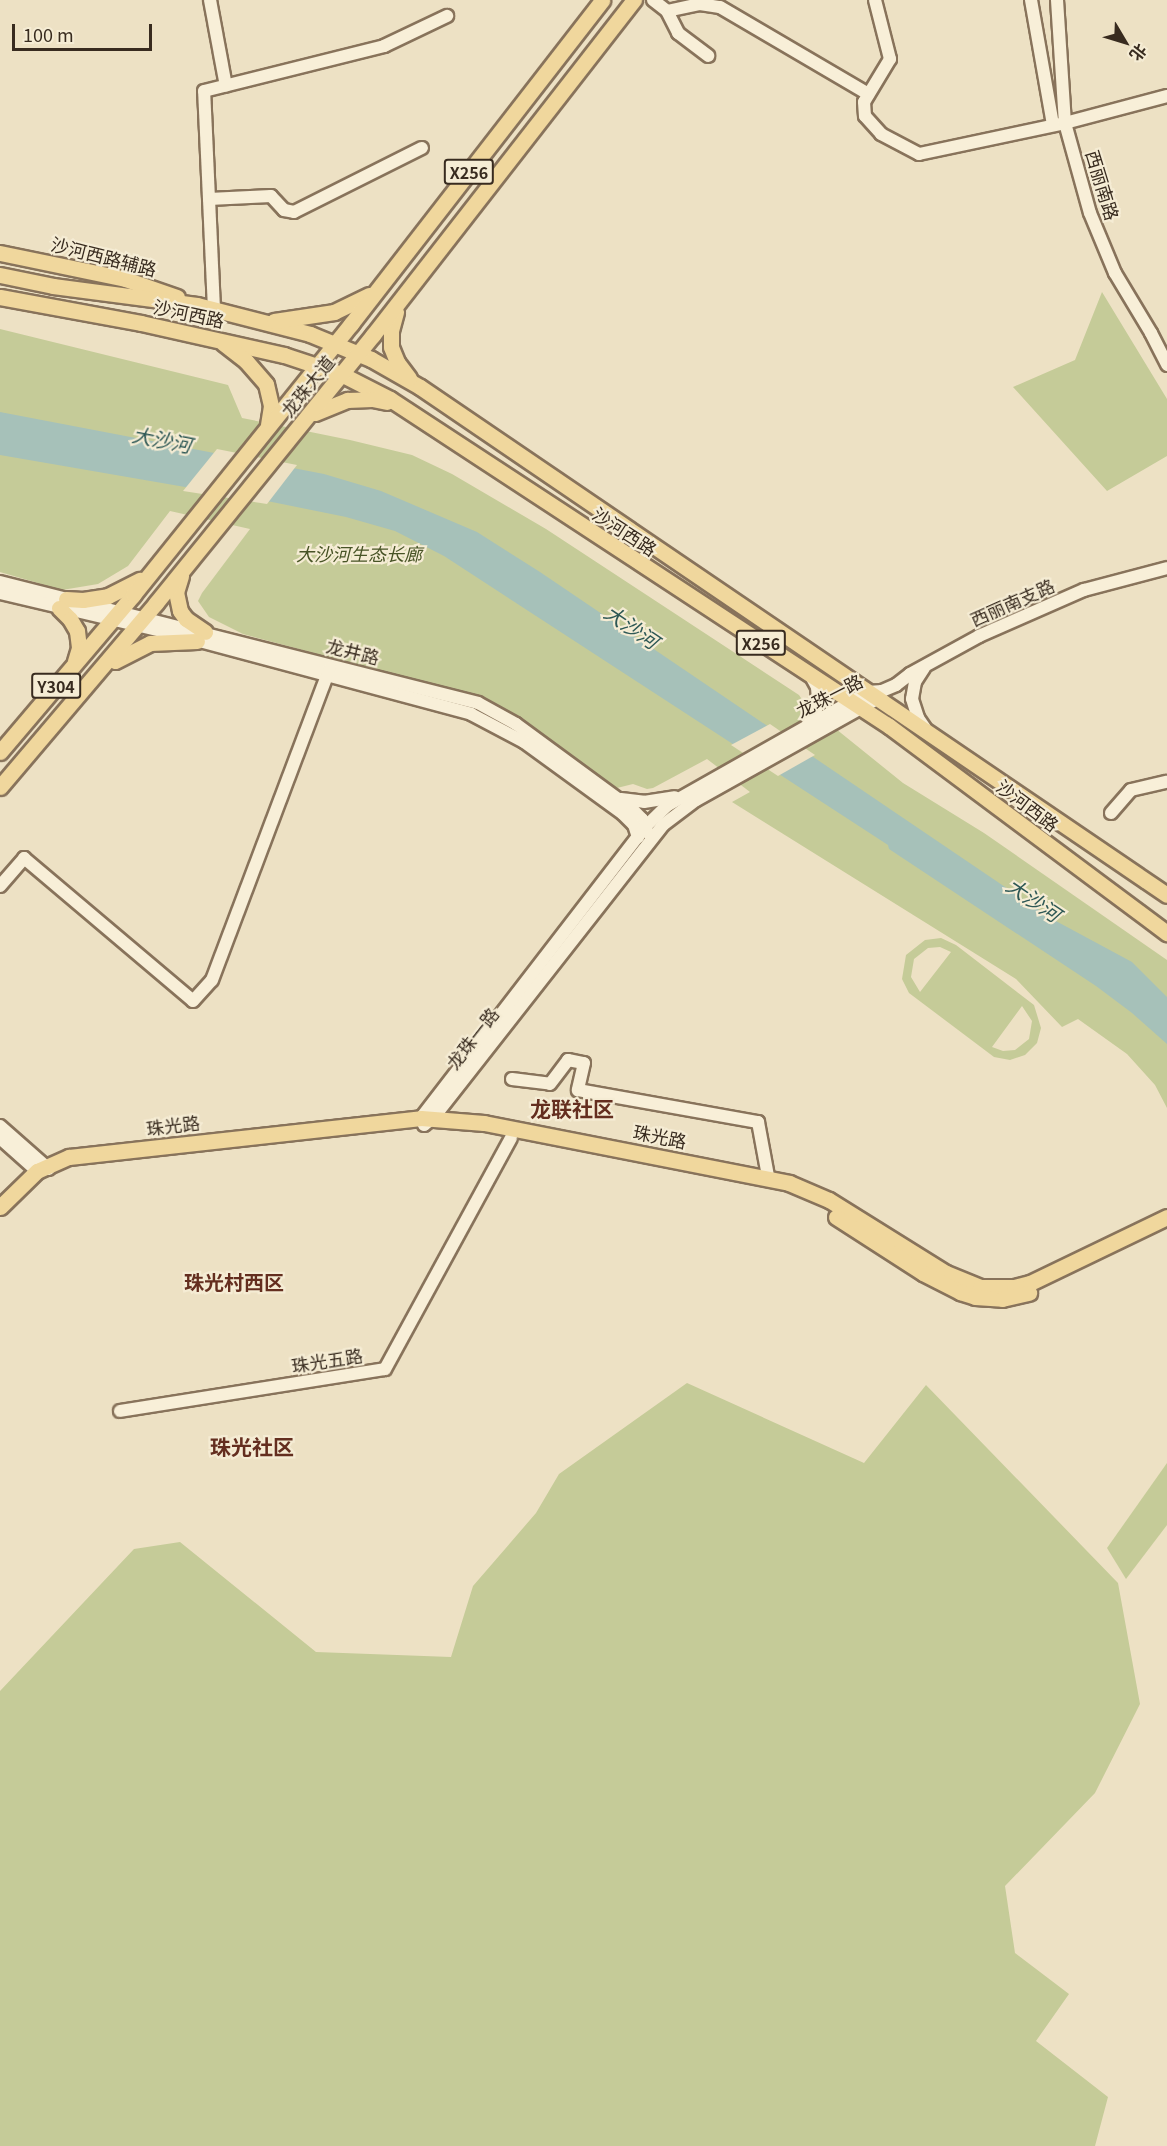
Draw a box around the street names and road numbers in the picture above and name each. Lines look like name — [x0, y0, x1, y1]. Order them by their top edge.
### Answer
street label: 西丽南路 — [1082, 147, 1124, 223]
road number: X256 — [444, 159, 494, 185]
street label: 沙河西路辅路 — [49, 232, 159, 280]
street label: 沙河西路 — [152, 295, 226, 331]
street label: 龙珠大道 — [276, 351, 338, 421]
street label: 沙河西路 — [589, 502, 661, 560]
street label: 西丽南支路 — [966, 574, 1058, 630]
road number: X256 — [736, 630, 786, 656]
street label: 龙井路 — [324, 634, 382, 668]
street label: 龙珠一路 — [792, 669, 866, 721]
road number: Y304 — [31, 673, 82, 699]
street label: 沙河西路 — [993, 775, 1063, 835]
street label: 龙珠一路 — [441, 1003, 503, 1073]
street label: 珠光路 — [145, 1111, 201, 1139]
street label: 珠光路 — [631, 1120, 689, 1152]
street label: 珠光五路 — [290, 1344, 364, 1376]

